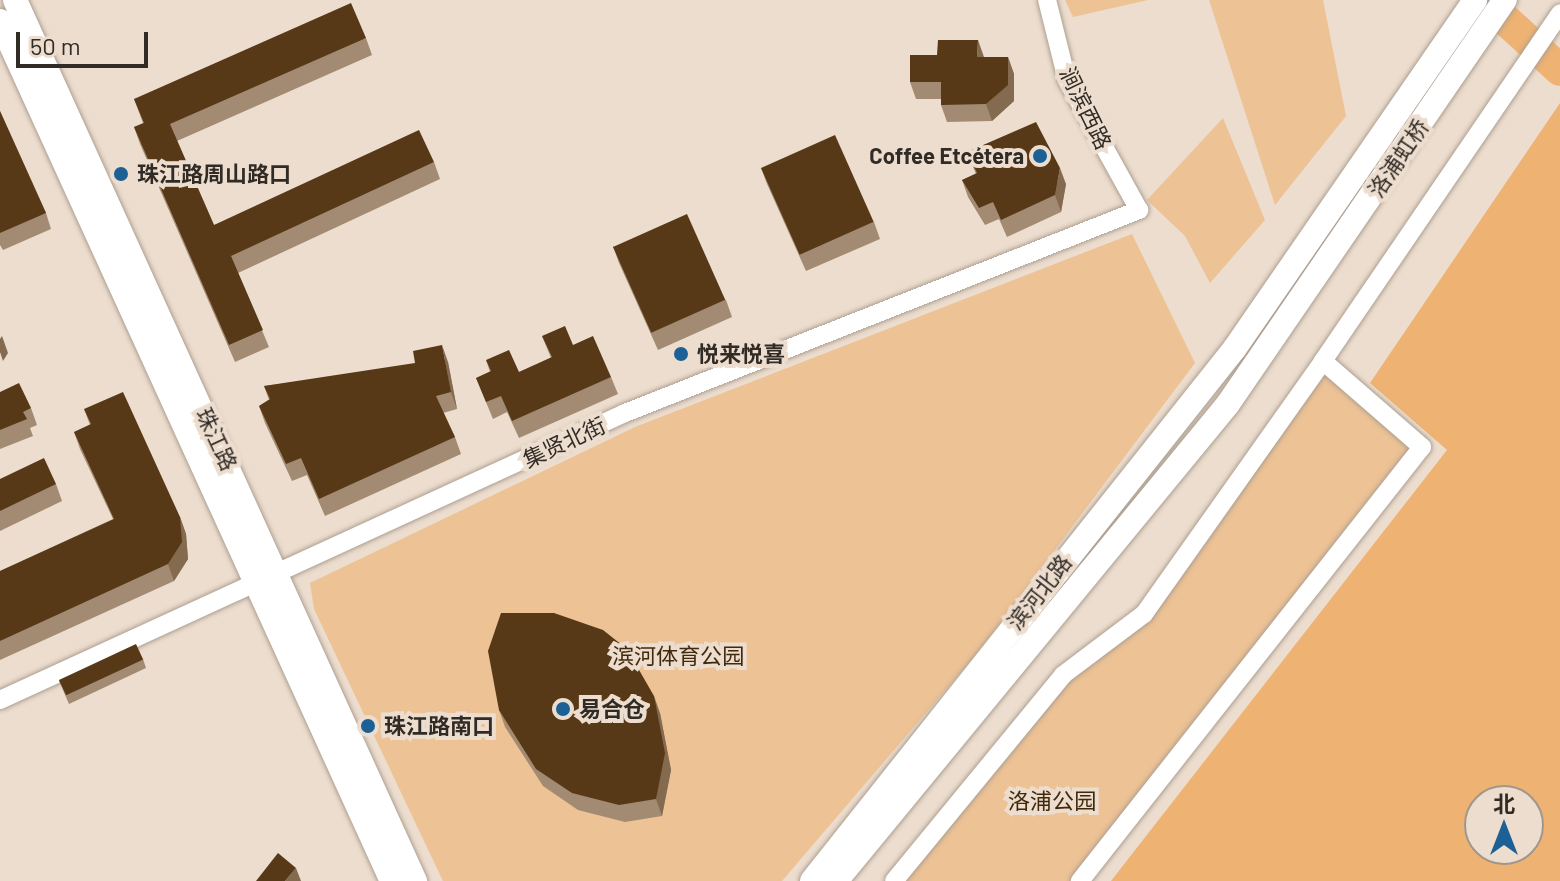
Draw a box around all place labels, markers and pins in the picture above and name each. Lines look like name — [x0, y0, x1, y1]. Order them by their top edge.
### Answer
place label: Coffee Etcétera — [869, 143, 1024, 169]
marker: Coffee Etcétera — [1031, 147, 1049, 165]
place label: 珠江路周山路口 — [137, 161, 291, 187]
marker: 珠江路周山路口 — [112, 165, 130, 183]
place label: 悦来悦喜 — [697, 341, 785, 367]
marker: 悦来悦喜 — [672, 345, 690, 363]
place label: 易合仓 — [579, 696, 645, 722]
marker: 易合仓 — [554, 700, 572, 718]
place label: 珠江路南口 — [384, 713, 494, 739]
marker: 珠江路南口 — [359, 717, 377, 735]

